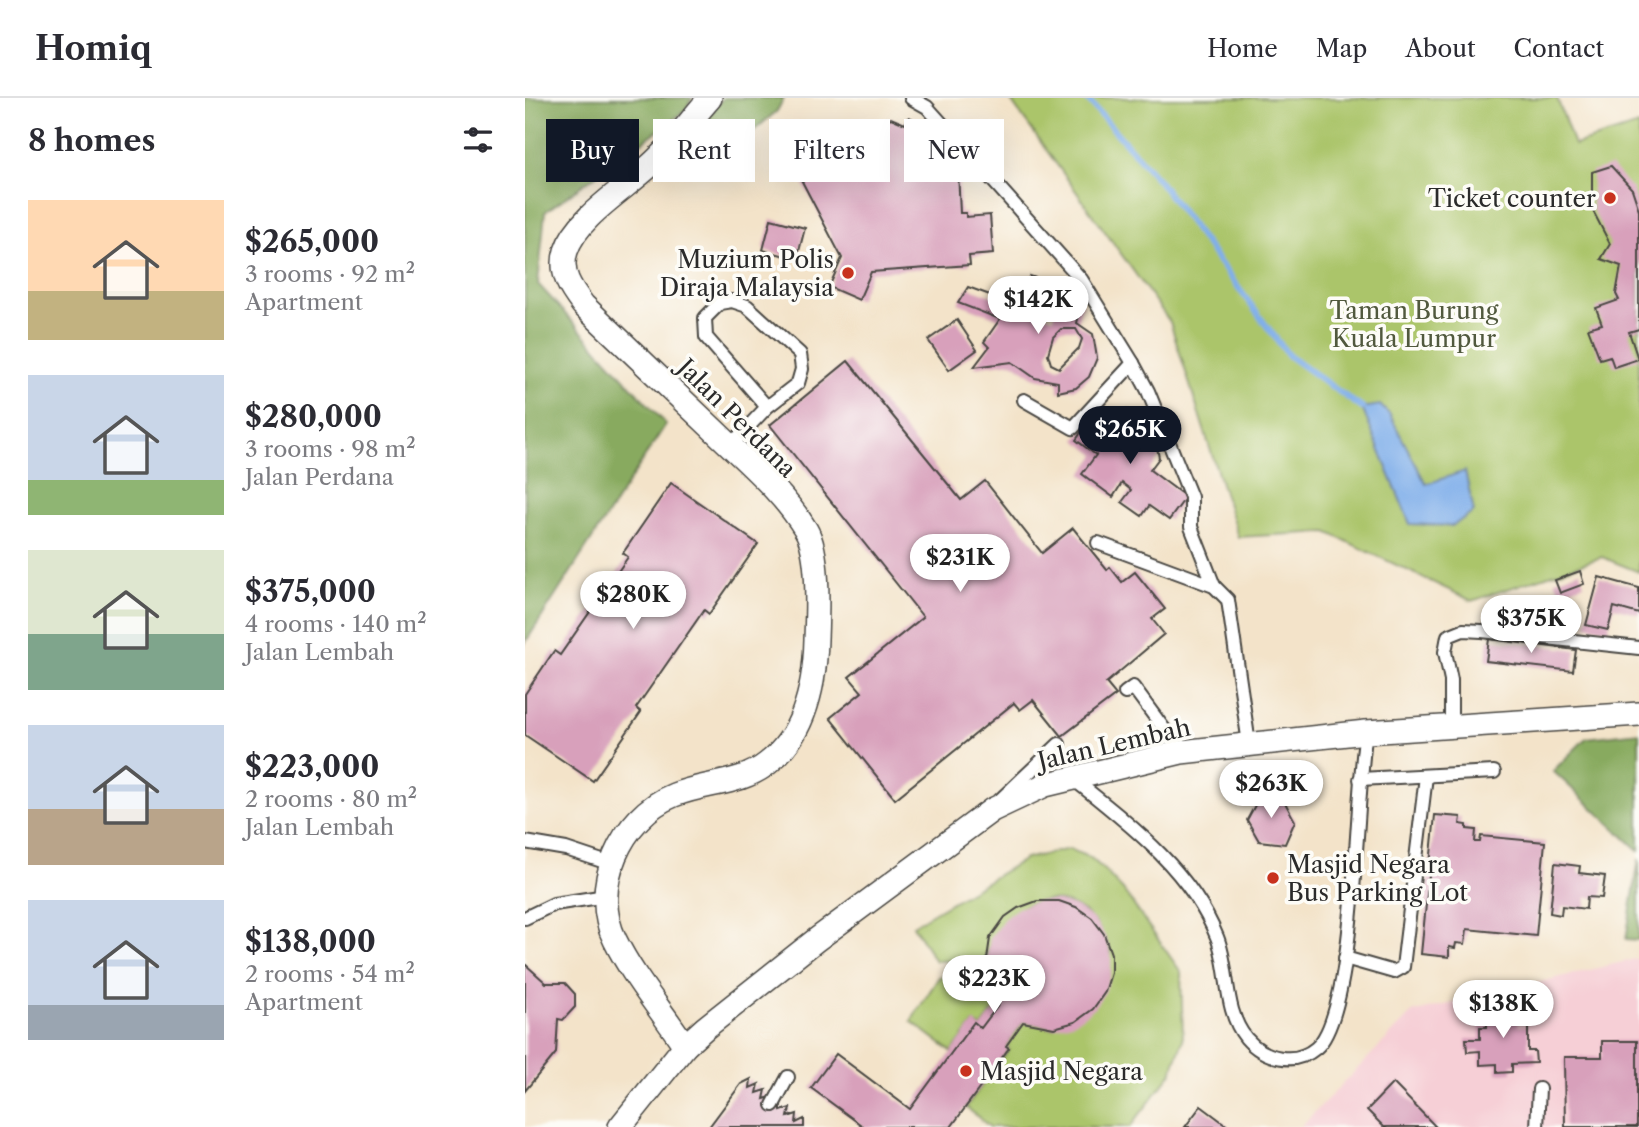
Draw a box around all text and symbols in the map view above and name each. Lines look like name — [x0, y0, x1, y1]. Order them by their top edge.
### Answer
text: Homiq — [35, 28, 152, 69]
text: Home — [1207, 34, 1278, 63]
text: Map — [1316, 34, 1367, 63]
text: About — [1405, 34, 1476, 63]
text: Contact — [1514, 34, 1604, 63]
chip: Buy — [546, 119, 639, 182]
chip: Rent — [653, 119, 755, 182]
chip: Filters — [769, 119, 890, 182]
chip: New — [904, 119, 1004, 182]
icon: filters — [459, 121, 497, 159]
text: 8 homes — [28, 122, 155, 159]
place label: Ticket counter — [1428, 184, 1596, 213]
marker: Ticket counter — [1602, 190, 1618, 206]
text: $265,000 — [245, 223, 379, 260]
icon: home — [84, 228, 168, 312]
place label: Muzium Polis Diraja Malaysia — [660, 245, 834, 302]
text: 3 rooms · 92 m² — [245, 260, 415, 288]
marker: Muzium Polis Diraja Malaysia — [840, 265, 856, 281]
pin: $142K — [989, 276, 1087, 336]
text: $142K — [1004, 285, 1072, 313]
text: Apartment — [245, 288, 363, 316]
park label: Taman Burung Kuala Lumpur — [1330, 296, 1499, 353]
street label: Jalan Perdana — [669, 350, 802, 483]
text: $280,000 — [245, 398, 382, 435]
icon: home — [84, 403, 168, 487]
pin: $265K — [1081, 406, 1179, 466]
text: $265K — [1094, 415, 1166, 443]
text: 3 rooms · 98 m² — [245, 435, 416, 463]
text: Jalan Perdana — [245, 463, 394, 491]
pin: $231K — [911, 534, 1009, 594]
text: $231K — [926, 543, 994, 571]
pin: $280K — [584, 572, 682, 631]
text: $375,000 — [245, 573, 376, 610]
icon: home — [84, 578, 168, 662]
text: $280K — [596, 580, 670, 608]
pin: $375K — [1482, 596, 1580, 655]
text: $375K — [1497, 604, 1565, 632]
text: 4 rooms · 140 m² — [245, 610, 427, 638]
text: Jalan Lembah — [245, 638, 394, 666]
street label: Jalan Lembah — [1031, 712, 1193, 777]
text: $223,000 — [245, 748, 379, 785]
icon: home — [84, 753, 168, 837]
pin: $263K — [1222, 760, 1320, 820]
text: $263K — [1235, 769, 1307, 797]
text: 2 rooms · 80 m² — [245, 785, 417, 813]
text: Jalan Lembah — [245, 813, 394, 841]
place label: Masjid Negara Bus Parking Lot — [1287, 850, 1468, 907]
marker: Masjid Negara Bus Parking Lot — [1265, 870, 1281, 886]
text: $138,000 — [245, 923, 376, 960]
icon: home — [84, 928, 168, 1012]
pin: $223K — [945, 956, 1043, 1015]
text: 2 rooms · 54 m² — [245, 960, 415, 988]
text: $223K — [958, 964, 1030, 992]
pin: $138K — [1454, 981, 1552, 1040]
text: Apartment — [245, 988, 363, 1016]
text: $138K — [1469, 989, 1537, 1017]
place label: Masjid Negara — [980, 1057, 1143, 1086]
marker: Masjid Negara — [958, 1063, 974, 1079]

